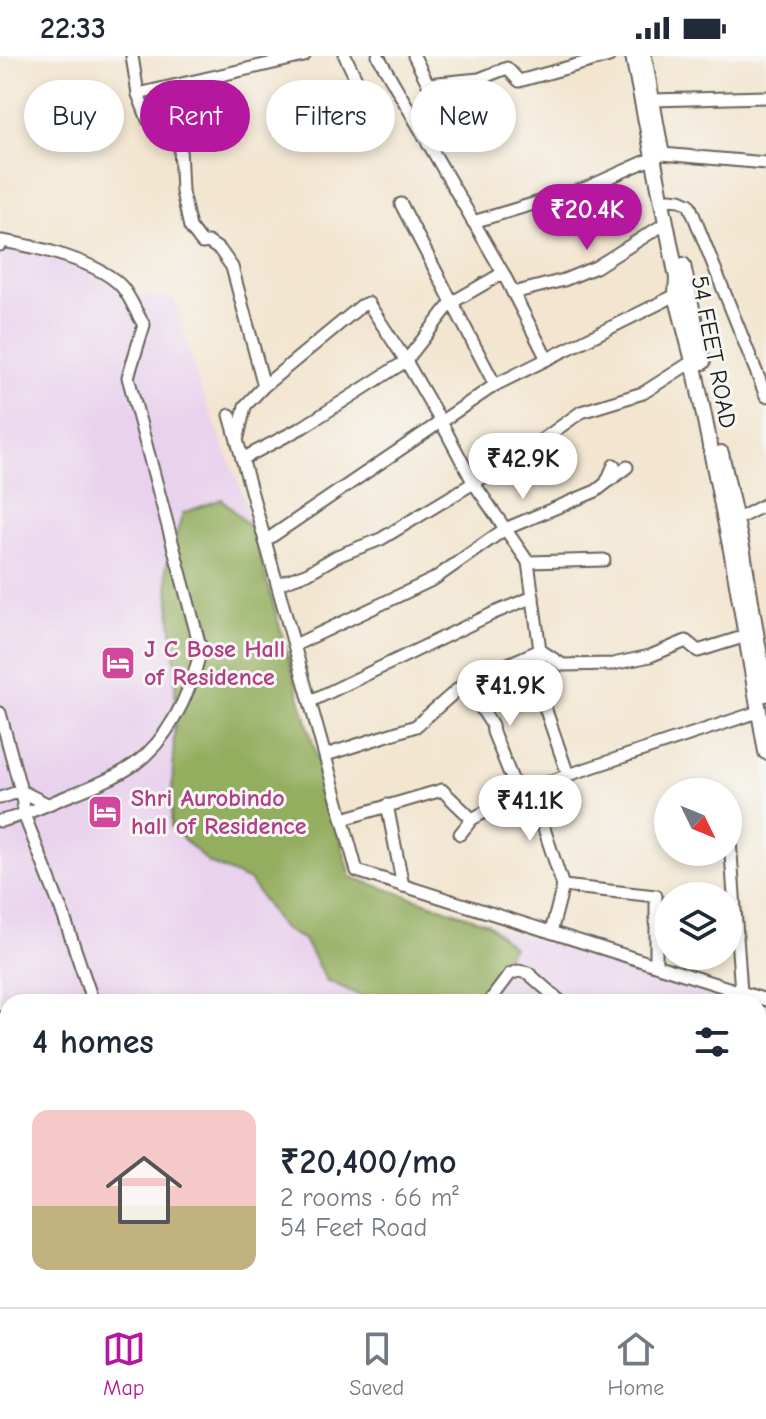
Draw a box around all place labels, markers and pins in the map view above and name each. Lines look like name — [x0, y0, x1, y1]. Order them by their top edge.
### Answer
pin: ₹20.4K — [522, 184, 652, 252]
pin: ₹42.9K — [458, 433, 588, 501]
place label: J C Bose Hall of Residence — [144, 635, 285, 691]
hotel icon: J C Bose Hall of Residence — [99, 644, 137, 682]
pin: ₹41.9K — [445, 660, 575, 728]
pin: ₹41.1K — [465, 775, 595, 843]
place label: Shri Aurobindo hall of Residence — [131, 784, 307, 840]
hotel icon: Shri Aurobindo hall of Residence — [86, 793, 124, 831]

